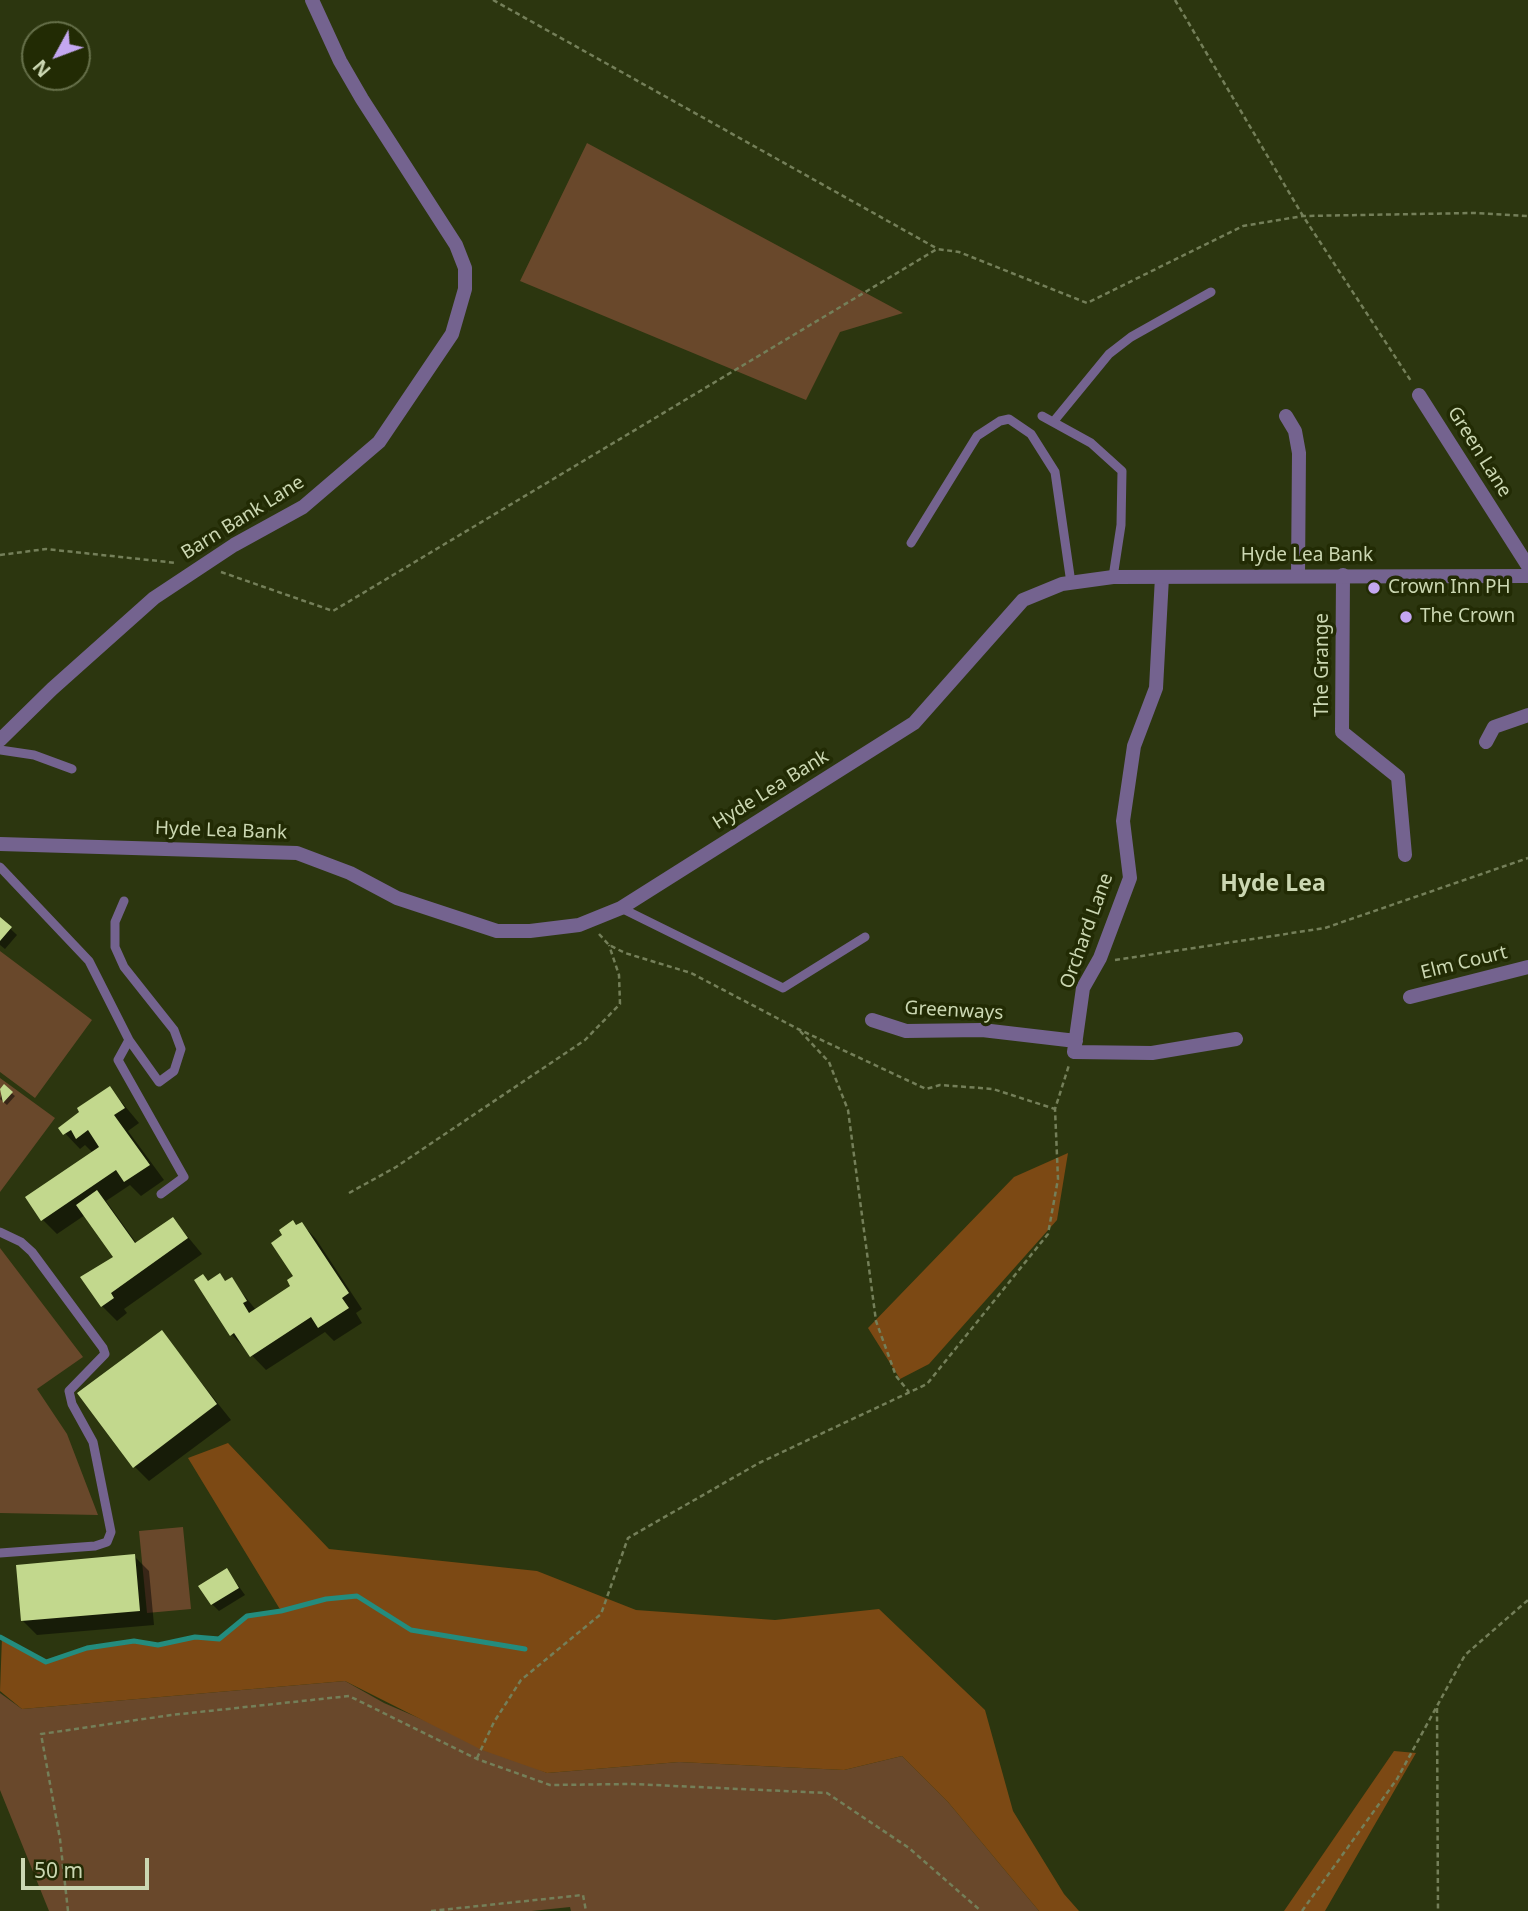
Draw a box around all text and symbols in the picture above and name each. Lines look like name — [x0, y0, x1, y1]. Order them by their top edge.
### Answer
north arrow — [21, 21, 91, 91]
text: N — [27, 54, 57, 83]
street label: Green Lane — [1442, 403, 1516, 501]
street label: Barn Bank Lane — [177, 471, 309, 565]
street label: Hyde Lea Bank — [1241, 545, 1373, 567]
place label: Crown Inn PH — [1388, 577, 1511, 599]
marker: Crown Inn PH — [1366, 580, 1382, 596]
place label: The Crown — [1420, 606, 1515, 628]
marker: The Crown — [1398, 609, 1414, 625]
street label: The Grange — [1312, 613, 1334, 717]
street label: Hyde Lea Bank — [709, 745, 833, 835]
street label: Hyde Lea Bank — [155, 817, 287, 845]
street label: Orchard Lane — [1056, 870, 1118, 992]
district label: Hyde Lea — [1220, 870, 1326, 898]
street label: Elm Court — [1418, 941, 1510, 985]
street label: Greenways — [904, 997, 1004, 1025]
scale bar — [24, 1844, 152, 1888]
text: 50 m — [34, 1856, 83, 1884]

